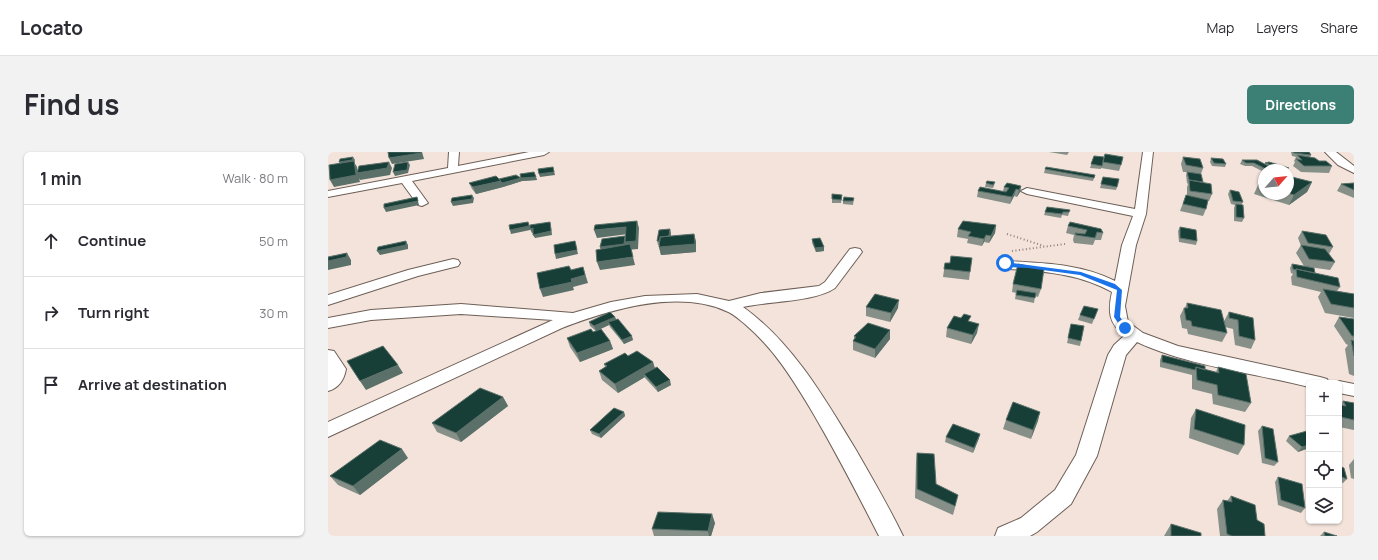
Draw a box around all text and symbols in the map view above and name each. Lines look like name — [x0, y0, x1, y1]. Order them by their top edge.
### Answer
text: Locato — [20, 15, 83, 41]
text: Map — [1206, 18, 1234, 37]
text: Layers — [1256, 18, 1298, 37]
text: Share — [1320, 18, 1358, 37]
text: Find us — [24, 85, 119, 123]
button: Directions — [1247, 85, 1354, 124]
north arrow — [1258, 164, 1294, 200]
text: 1 min — [40, 167, 82, 190]
text: Walk · 80 m — [222, 169, 288, 187]
icon: ahead — [40, 230, 62, 252]
text: Continue — [78, 230, 146, 251]
text: 50 m — [259, 232, 288, 250]
route start — [996, 254, 1014, 272]
icon: right — [40, 302, 62, 324]
text: Turn right — [78, 302, 149, 323]
text: 30 m — [259, 304, 288, 322]
route end — [1116, 319, 1134, 337]
icon: arrive — [40, 374, 62, 396]
text: Arrive at destination — [78, 374, 227, 395]
map controls — [1306, 380, 1342, 524]
button: + — [1306, 380, 1342, 416]
button: − — [1306, 416, 1342, 452]
button: locate — [1306, 452, 1342, 488]
button: layers — [1306, 488, 1342, 524]

